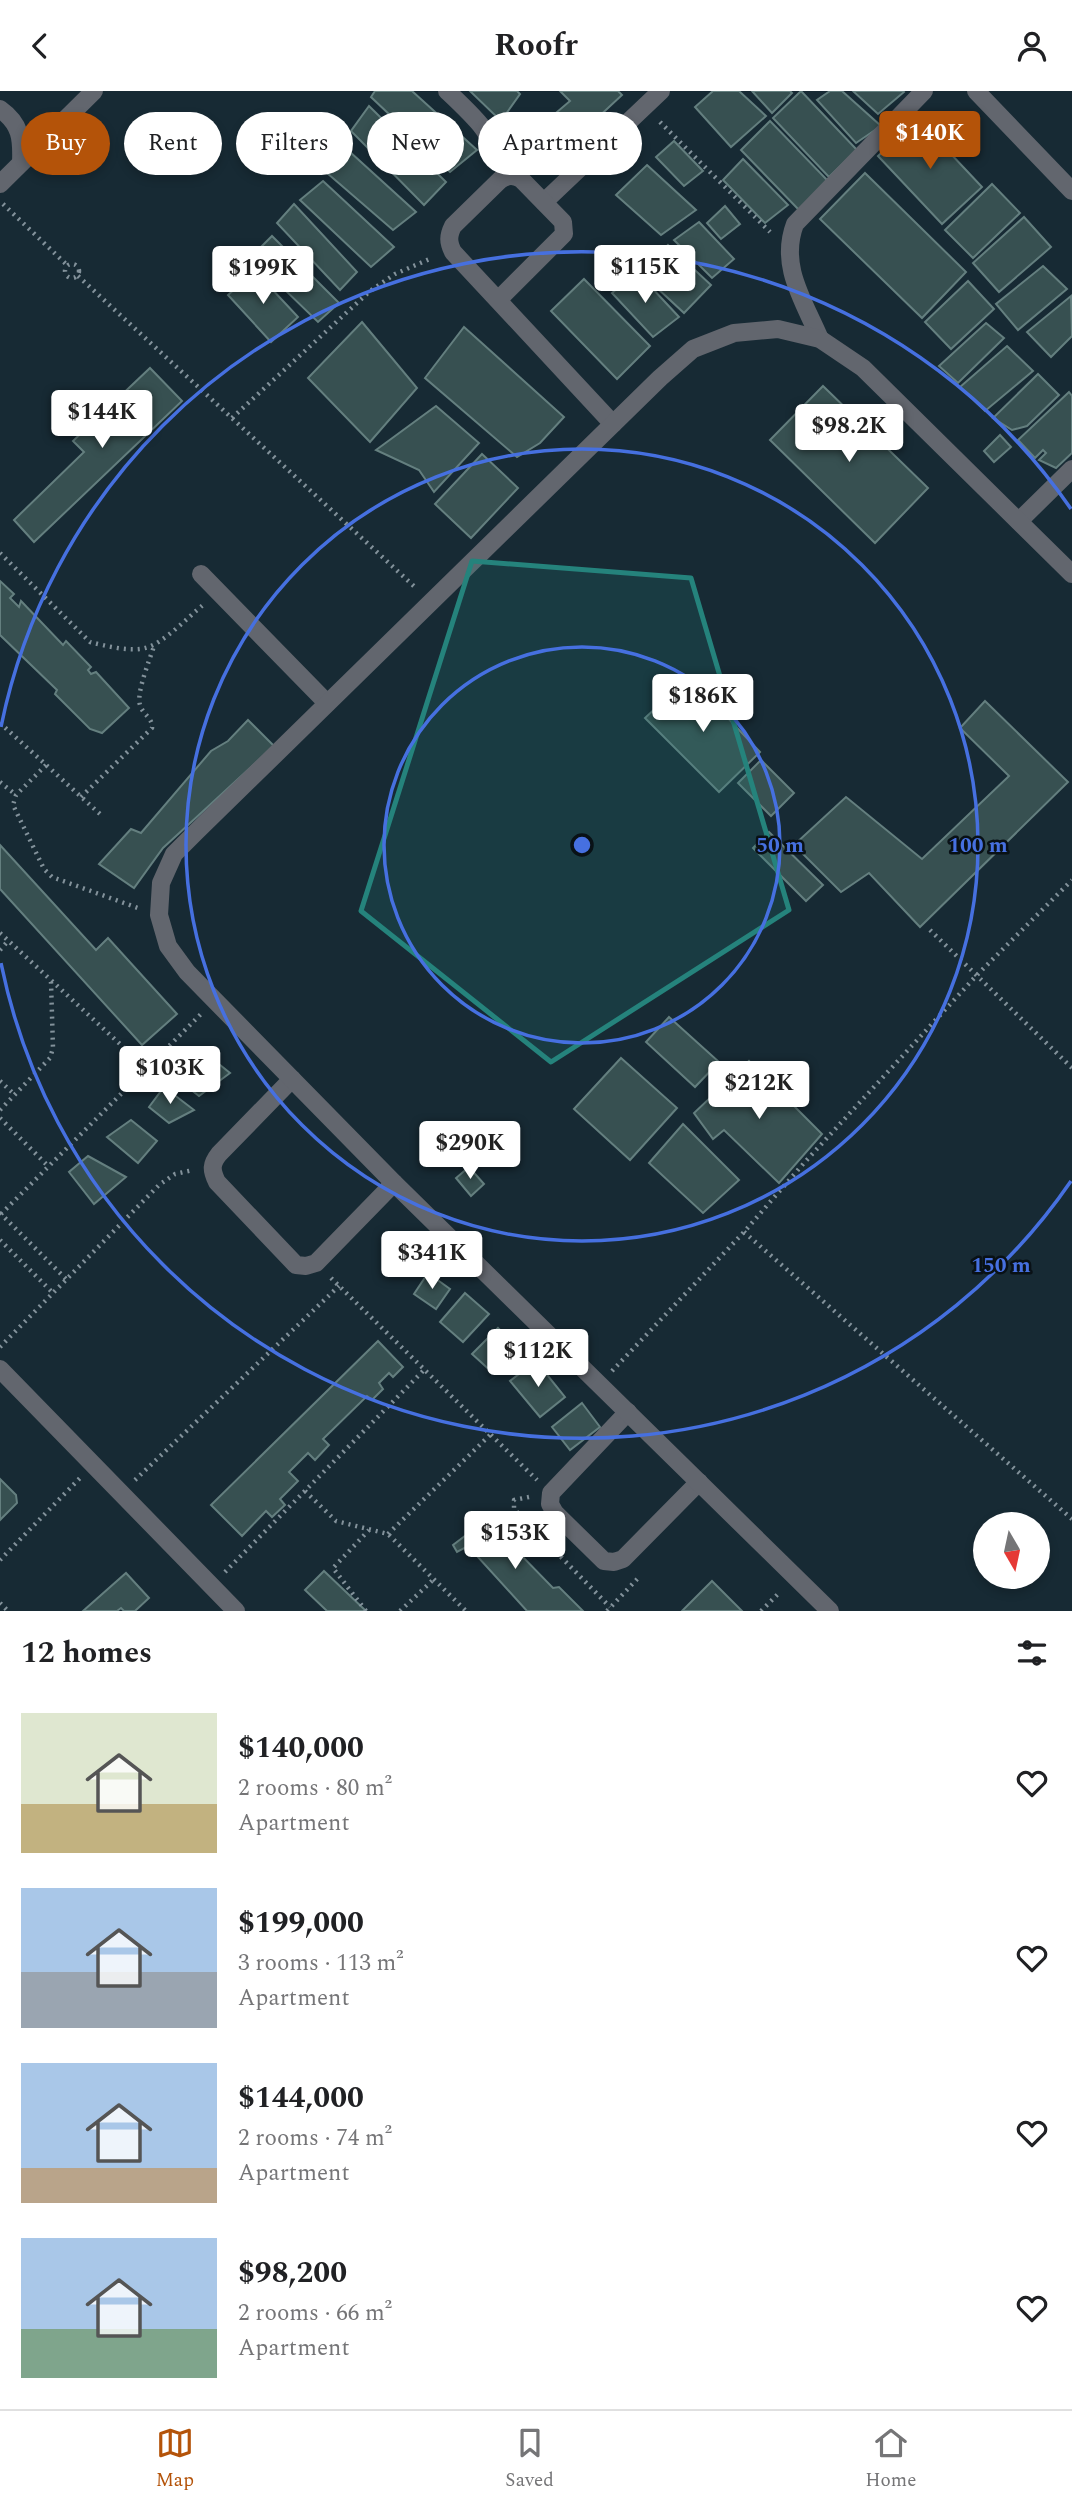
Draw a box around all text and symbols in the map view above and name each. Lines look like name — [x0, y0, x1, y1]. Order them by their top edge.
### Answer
text: Roofr — [494, 21, 578, 70]
icon: back — [21, 27, 59, 65]
icon: person — [1013, 27, 1051, 65]
pin: $140K — [881, 111, 979, 171]
chip: Buy — [21, 112, 110, 175]
chip: Rent — [124, 112, 222, 175]
chip: Filters — [236, 112, 353, 175]
chip: New — [367, 112, 464, 175]
chip: Apartment — [478, 112, 642, 175]
text: $140K — [895, 116, 965, 151]
pin: $115K — [596, 245, 694, 305]
pin: $199K — [214, 247, 312, 306]
text: $115K — [610, 250, 680, 285]
text: $199K — [228, 251, 298, 286]
pin: $144K — [53, 391, 151, 450]
text: $144K — [67, 395, 137, 430]
pin: $98.2K — [792, 405, 906, 464]
text: $98.2K — [811, 409, 887, 444]
pin: $186K — [654, 675, 752, 734]
text: $186K — [668, 679, 738, 714]
text: 50 m — [756, 830, 804, 862]
text: 100 m — [948, 830, 1008, 862]
centre of rings — [570, 833, 594, 857]
pin: $103K — [121, 1047, 219, 1106]
text: $103K — [135, 1051, 205, 1086]
pin: $212K — [710, 1061, 808, 1121]
text: $212K — [724, 1066, 794, 1101]
pin: $290K — [421, 1121, 519, 1181]
text: $290K — [435, 1126, 505, 1161]
pin: $341K — [383, 1231, 481, 1291]
text: $341K — [397, 1236, 467, 1271]
text: 150 m — [971, 1250, 1031, 1282]
pin: $112K — [489, 1329, 587, 1389]
text: $112K — [503, 1334, 573, 1369]
pin: $153K — [466, 1511, 564, 1571]
north arrow — [973, 1512, 1050, 1589]
map controls — [973, 1512, 1050, 1589]
text: $153K — [480, 1516, 550, 1551]
text: 12 homes — [21, 1630, 152, 1676]
icon: filters — [1013, 1634, 1051, 1672]
text: $140,000 — [238, 1725, 364, 1771]
icon: home — [77, 1741, 161, 1825]
icon: heart — [1013, 1764, 1051, 1802]
text: 2 rooms · 80 m² — [238, 1771, 392, 1806]
text: Apartment — [238, 1806, 350, 1841]
text: $199,000 — [238, 1900, 364, 1946]
icon: home — [77, 1916, 161, 2000]
icon: heart — [1013, 1939, 1051, 1977]
text: 3 rooms · 113 m² — [238, 1946, 404, 1981]
text: Apartment — [238, 1981, 350, 2016]
text: $144,000 — [238, 2075, 364, 2121]
icon: home — [77, 2091, 161, 2175]
icon: heart — [1013, 2114, 1051, 2152]
text: 2 rooms · 74 m² — [238, 2121, 392, 2156]
text: Apartment — [238, 2156, 350, 2191]
text: $98,200 — [238, 2250, 347, 2296]
icon: home — [77, 2266, 161, 2350]
icon: heart — [1013, 2289, 1051, 2327]
text: 2 rooms · 66 m² — [238, 2296, 392, 2331]
text: Apartment — [238, 2331, 350, 2366]
tab: Map — [156, 2424, 194, 2495]
tab: Saved — [505, 2424, 554, 2495]
tab: Home — [865, 2424, 916, 2495]

